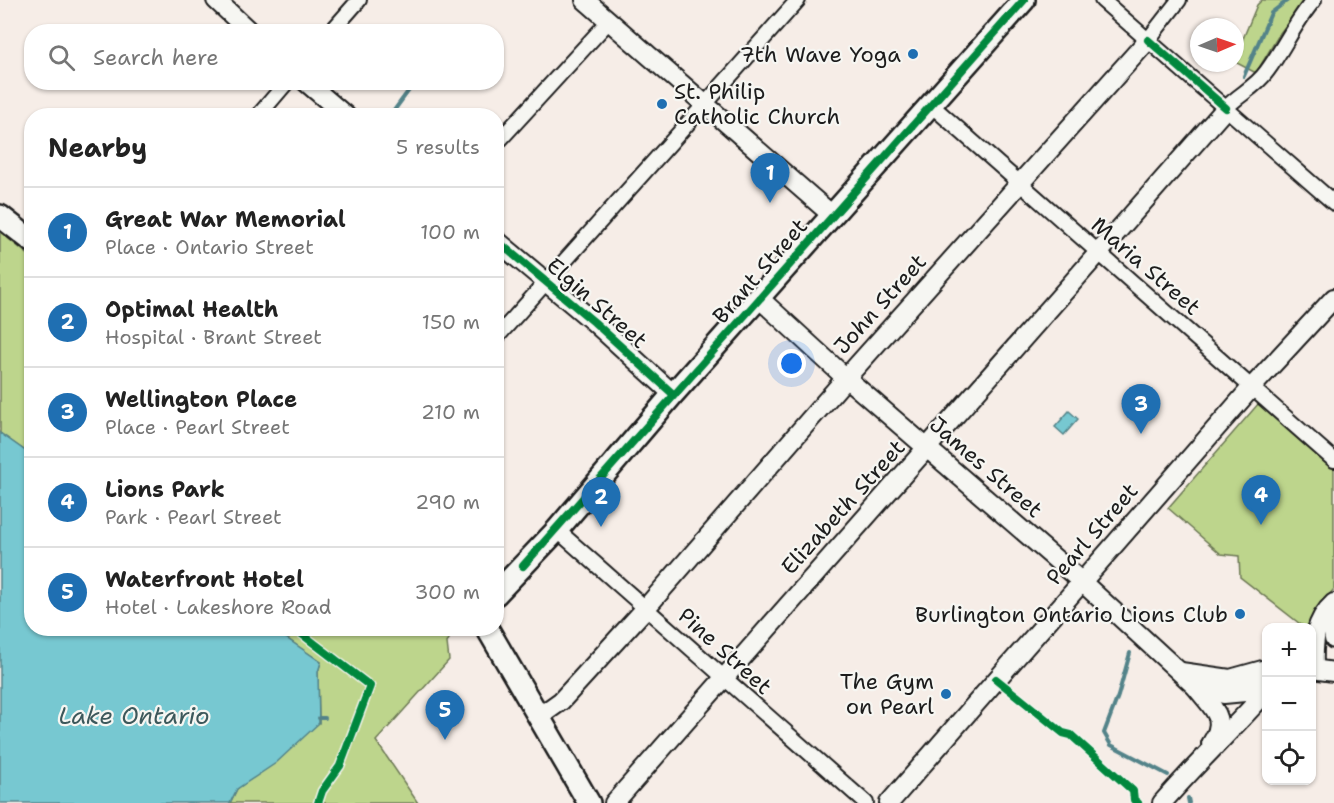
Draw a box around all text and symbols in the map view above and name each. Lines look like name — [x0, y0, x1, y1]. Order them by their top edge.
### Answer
north arrow — [1190, 18, 1244, 72]
search box — [24, 24, 504, 90]
place label: 7th Wave Yoga — [739, 40, 901, 69]
icon: search — [45, 41, 78, 74]
text: Search here — [93, 43, 219, 72]
marker: 7th Wave Yoga — [906, 47, 920, 61]
place label: St. Philip Catholic Church — [674, 77, 840, 131]
marker: St. Philip Catholic Church — [655, 97, 669, 111]
text: Nearby — [48, 130, 147, 165]
text: 5 results — [396, 134, 480, 160]
pin: 1 — [750, 154, 790, 203]
text: Great War Memorial — [105, 205, 346, 234]
street label: Maria Street — [1085, 210, 1207, 322]
street label: Brant Street — [706, 212, 814, 330]
text: 1 — [63, 219, 72, 245]
text: 100 m — [420, 219, 480, 245]
text: Place · Ontario Street — [105, 234, 314, 260]
street label: John Street — [827, 248, 933, 360]
street label: Elgin Street — [541, 251, 653, 355]
text: Optimal Health — [105, 295, 279, 324]
text: 2 — [61, 309, 75, 335]
text: 150 m — [422, 309, 480, 335]
text: Hospital · Brant Street — [105, 324, 322, 350]
your location — [777, 349, 806, 378]
pin: 3 — [1122, 384, 1160, 434]
text: Wellington Place — [105, 385, 297, 414]
text: 3 — [61, 399, 75, 425]
text: 210 m — [421, 399, 480, 425]
street label: James Street — [923, 410, 1049, 524]
text: Place · Pearl Street — [105, 414, 290, 440]
street label: Elizabeth Street — [775, 433, 911, 581]
text: Lions Park — [105, 475, 225, 504]
pin: 4 — [1242, 476, 1280, 525]
street label: Pearl Street — [1040, 477, 1144, 591]
pin: 2 — [582, 478, 620, 527]
text: 4 — [61, 489, 75, 515]
text: 290 m — [415, 489, 480, 515]
text: Park · Pearl Street — [105, 504, 282, 530]
text: Waterfront Hotel — [105, 565, 304, 594]
text: 5 — [61, 579, 74, 605]
text: 300 m — [414, 579, 480, 605]
text: Hotel · Lakeshore Road — [105, 594, 331, 620]
place label: Burlington Ontario Lions Club — [915, 600, 1228, 629]
street label: Pine Street — [672, 601, 778, 701]
marker: Burlington Ontario Lions Club — [1233, 607, 1247, 621]
map controls — [1262, 623, 1316, 785]
button: + — [1262, 623, 1316, 677]
place label: The Gym on Pearl — [840, 667, 934, 721]
button: − — [1262, 677, 1316, 731]
marker: The Gym on Pearl — [939, 687, 953, 701]
pin: 5 — [426, 690, 464, 740]
water label: Lake Ontario — [58, 700, 210, 732]
button: locate — [1262, 731, 1316, 785]

